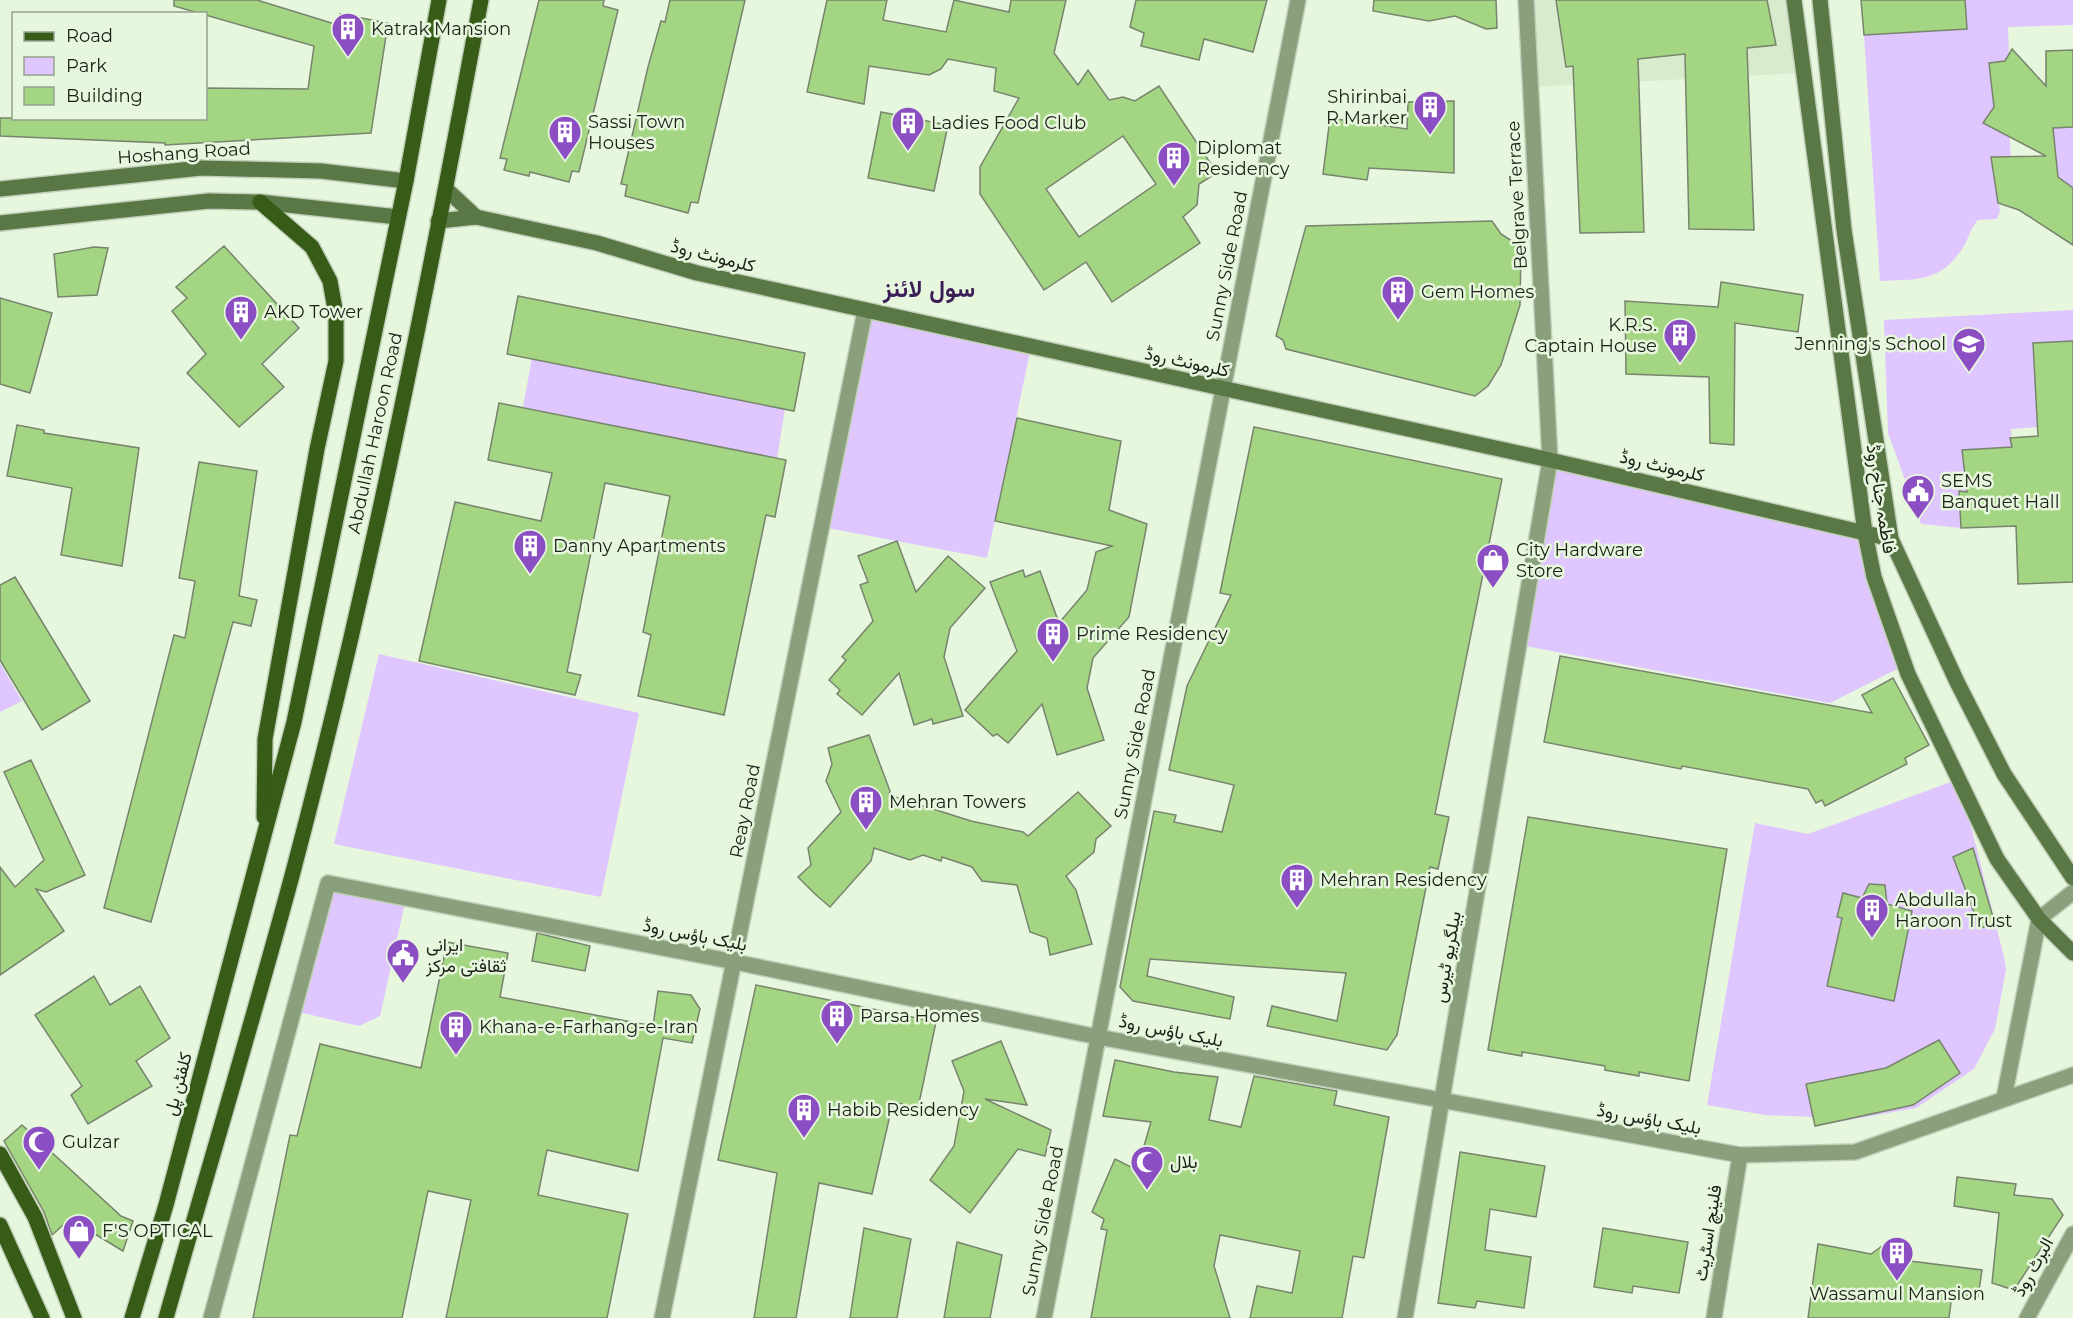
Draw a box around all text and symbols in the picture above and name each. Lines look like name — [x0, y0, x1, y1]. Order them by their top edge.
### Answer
building icon: Katrak Mansion — [330, 11, 366, 58]
legend — [12, 12, 207, 120]
place label: Katrak Mansion — [371, 18, 511, 40]
text: Road — [66, 25, 113, 47]
text: Park — [66, 55, 107, 77]
text: Building — [66, 85, 143, 107]
place label: Shirinbai R Marker — [1326, 86, 1407, 129]
building icon: Shirinbai R Marker — [1412, 89, 1448, 136]
building icon: Ladies Food Club — [890, 105, 926, 152]
place label: Sassi Town Houses — [588, 111, 685, 154]
place label: Ladies Food Club — [931, 112, 1086, 134]
building icon: Sassi Town Houses — [547, 114, 583, 161]
street label: Belgrave Terrace — [1502, 120, 1532, 270]
street label: Hoshang Road — [117, 137, 251, 169]
place label: Diplomat Residency — [1197, 137, 1290, 180]
building icon: Diplomat Residency — [1156, 140, 1192, 187]
street label: Sunny Side Road — [1202, 189, 1252, 343]
street label: کلرمونٹ روڈ — [669, 235, 757, 277]
district label: سول لائنز — [882, 274, 975, 304]
building icon: Gem Homes — [1380, 274, 1416, 321]
place label: Gem Homes — [1421, 281, 1534, 303]
building icon: AKD Tower — [223, 294, 259, 341]
place label: AKD Tower — [264, 301, 363, 323]
place label: K.R.S. Captain House — [1525, 314, 1657, 357]
building icon: K.R.S. Captain House — [1662, 317, 1698, 364]
school or university icon: Jenning's School — [1951, 326, 1987, 373]
street label: Abdullah Haroon Road — [343, 330, 407, 536]
place label: Jenning's School — [1794, 333, 1946, 355]
street label: کلرمونٹ روڈ — [1143, 342, 1231, 382]
street label: فاطمہ جناح روڈ — [1861, 443, 1900, 555]
street label: کلرمونٹ روڈ — [1618, 446, 1706, 486]
place label: SEMS Banquet Hall — [1941, 470, 2060, 513]
public building icon: SEMS Banquet Hall — [1900, 473, 1936, 520]
building icon: Danny Apartments — [512, 528, 548, 575]
place label: Danny Apartments — [553, 535, 726, 557]
place label: City Hardware Store — [1516, 539, 1643, 582]
shop icon: City Hardware Store — [1475, 542, 1511, 589]
building icon: Prime Residency — [1035, 616, 1071, 663]
place label: Prime Residency — [1076, 623, 1228, 645]
street label: Sunny Side Road — [1110, 667, 1160, 821]
street label: Reay Road — [725, 762, 765, 860]
building icon: Mehran Towers — [848, 784, 884, 831]
place label: Mehran Towers — [889, 791, 1026, 813]
building icon: Mehran Residency — [1279, 862, 1315, 909]
place label: Mehran Residency — [1320, 869, 1487, 891]
place label: Abdullah Haroon Trust — [1895, 889, 2012, 932]
building icon: Abdullah Haroon Trust — [1854, 892, 1890, 939]
street label: بیلگریو ٹیرس — [1428, 910, 1466, 1004]
street label: بلیک ہاؤس روڈ — [641, 914, 749, 957]
place label: ایرانی ثقافتی مرکز — [425, 934, 507, 977]
public building icon: ایرانی ثقافتی مرکز — [385, 937, 421, 984]
building icon: Parsa Homes — [819, 998, 855, 1045]
place label: Parsa Homes — [860, 1005, 979, 1027]
building icon: Khana-e-Farhang-e-Iran — [438, 1009, 474, 1056]
street label: بلیک ہاؤس روڈ — [1117, 1010, 1225, 1053]
place label: Khana-e-Farhang-e-Iran — [479, 1016, 698, 1038]
street label: کلفٹن پل — [159, 1050, 198, 1118]
building icon: Habib Residency — [786, 1092, 822, 1139]
place label: Habib Residency — [827, 1099, 979, 1121]
street label: بلیک ہاؤس روڈ — [1595, 1099, 1703, 1140]
mosque icon: Gulzar — [21, 1124, 57, 1171]
place label: Gulzar — [62, 1131, 120, 1153]
street label: Sunny Side Road — [1018, 1144, 1068, 1298]
mosque icon: بلال — [1129, 1144, 1165, 1191]
place label: بلال — [1170, 1151, 1198, 1173]
street label: فلینچ اسٹریٹ — [1690, 1183, 1727, 1283]
shop icon: F'S OPTICAL — [61, 1213, 97, 1260]
place label: F'S OPTICAL — [102, 1220, 213, 1242]
street label: البرٹ روڈ — [2008, 1234, 2058, 1300]
building icon: Wassamul Mansion — [1879, 1235, 1915, 1282]
place label: Wassamul Mansion — [1809, 1283, 1985, 1305]

